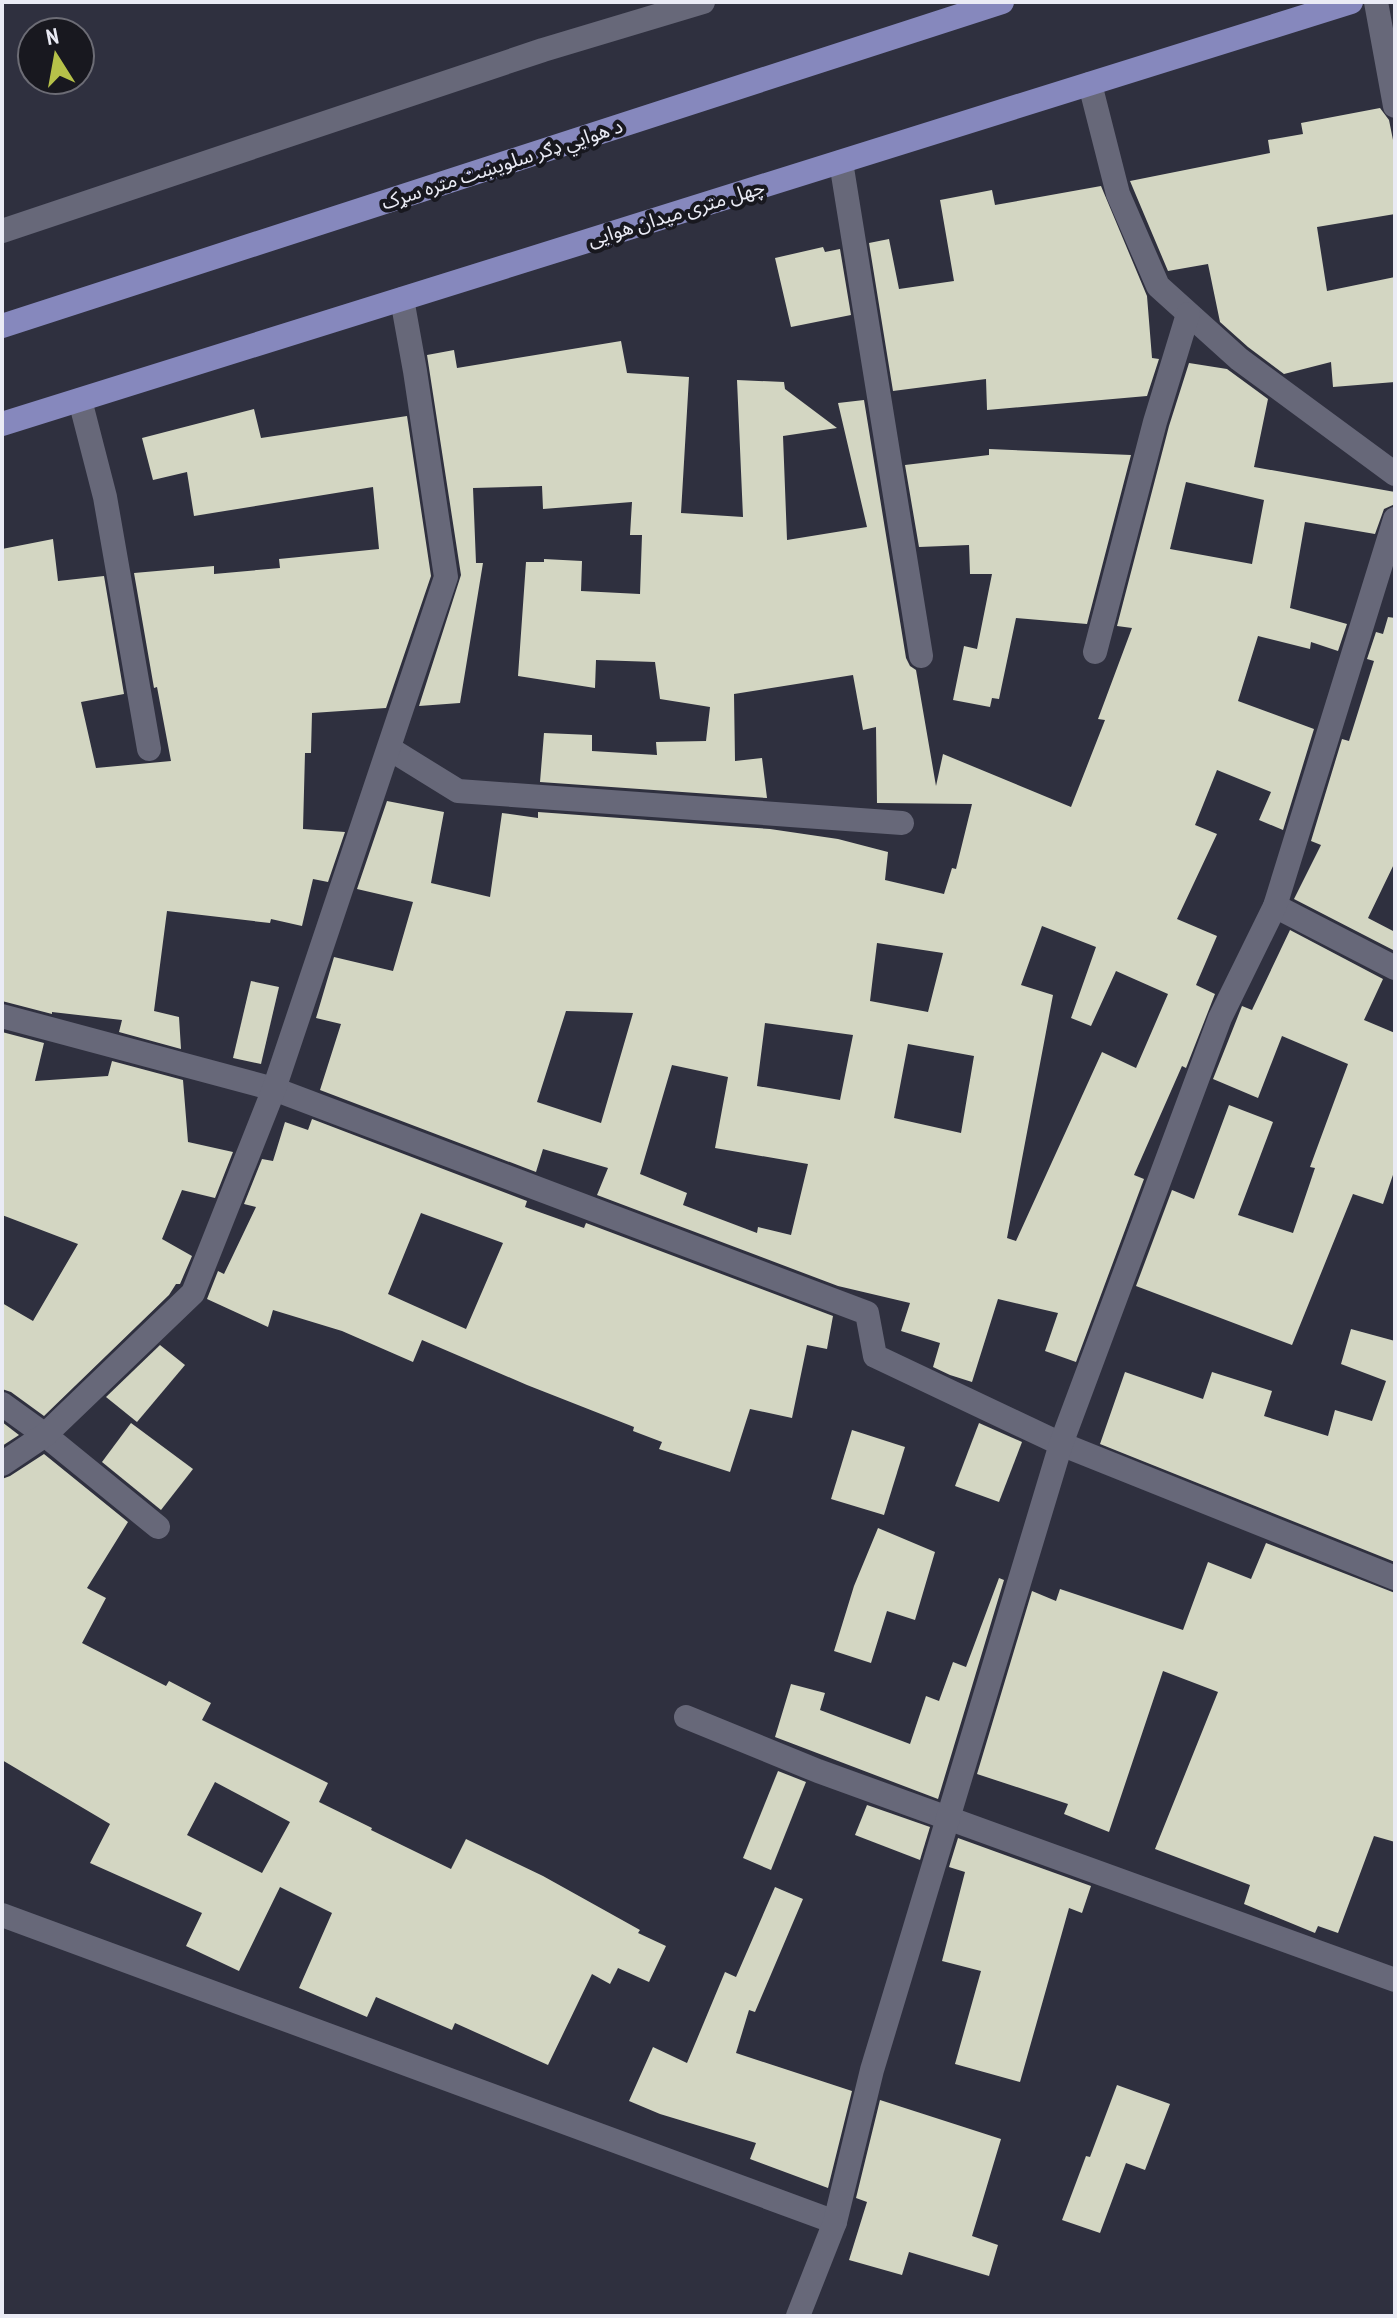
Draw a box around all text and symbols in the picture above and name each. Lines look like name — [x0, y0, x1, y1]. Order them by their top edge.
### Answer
north arrow — [16, 16, 96, 96]
text: N — [44, 21, 61, 51]
street label: د هوايي ډګر سلویښت متره سړک — [378, 113, 627, 218]
street label: چهل متری میدان هوایی — [584, 174, 768, 252]

